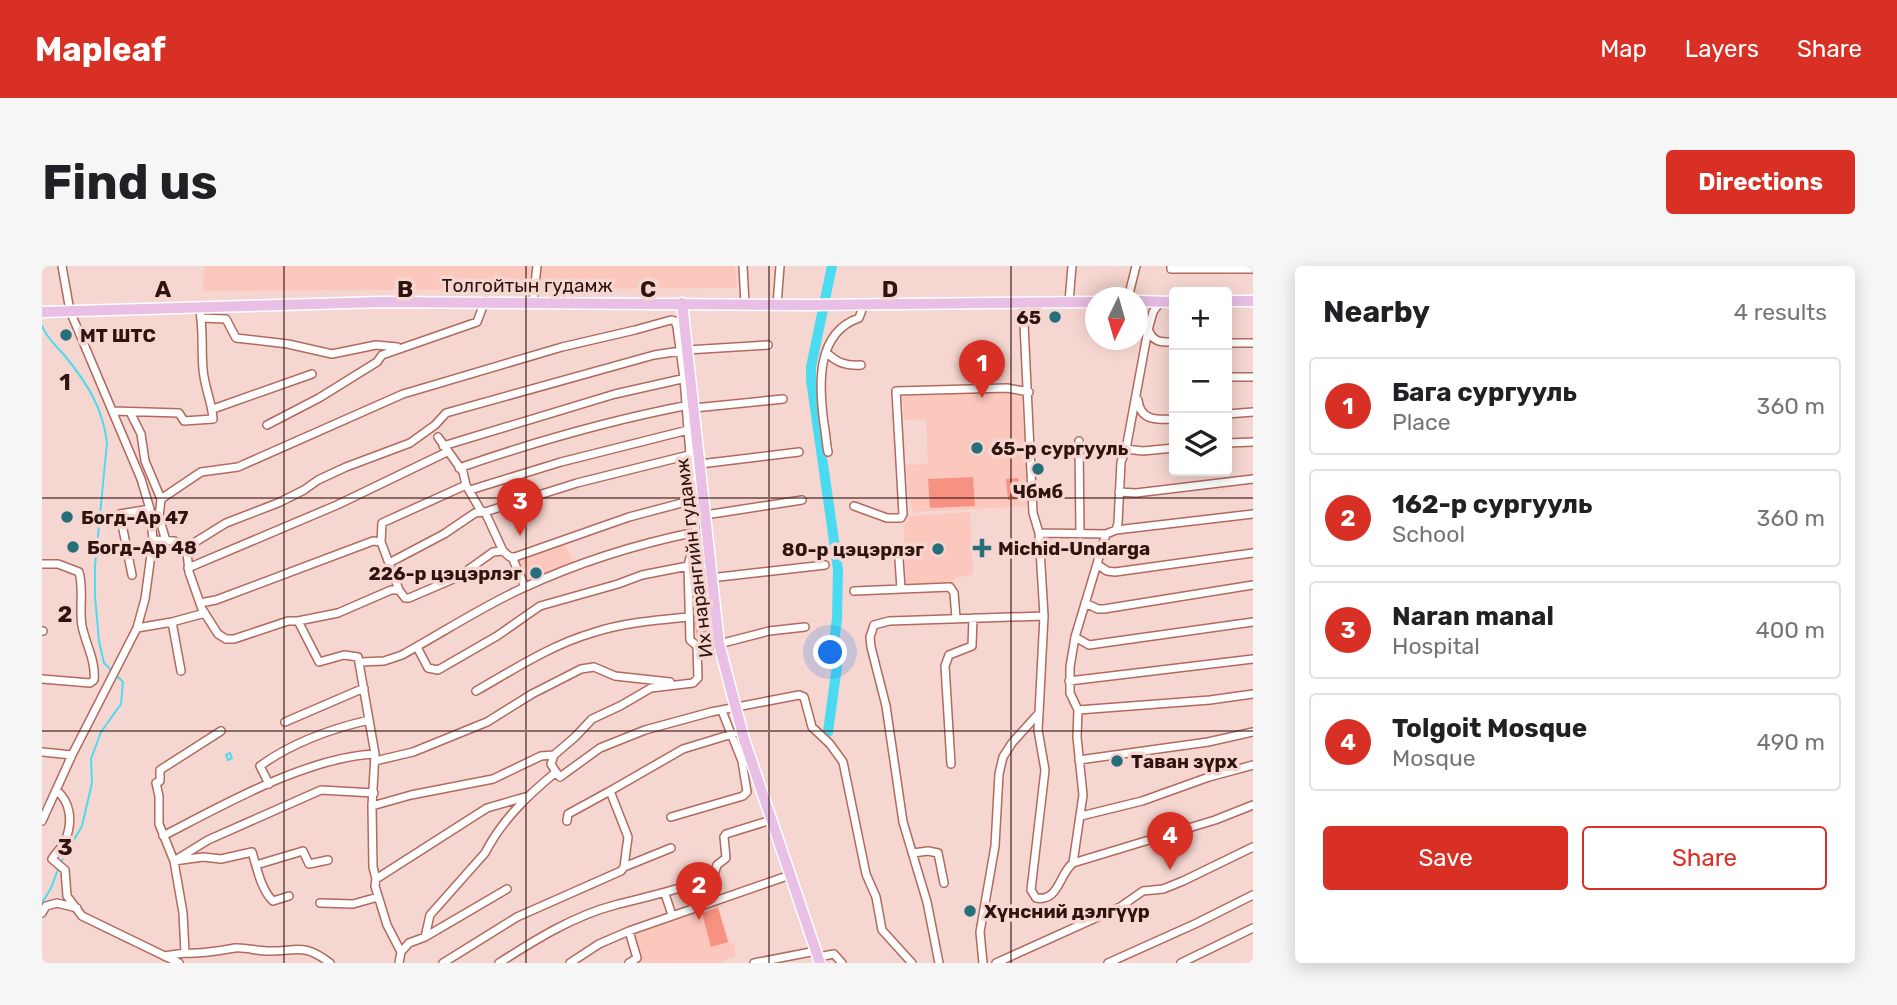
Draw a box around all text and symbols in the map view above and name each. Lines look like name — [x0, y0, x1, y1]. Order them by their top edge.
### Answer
text: Mapleaf — [35, 30, 166, 69]
text: Map — [1600, 35, 1647, 63]
text: Layers — [1685, 35, 1759, 63]
text: Share — [1797, 35, 1862, 63]
button: Directions — [1666, 150, 1855, 214]
text: Find us — [42, 153, 218, 211]
street label: Толгойтын гудамж — [441, 274, 613, 297]
text: A — [155, 275, 172, 303]
text: B — [397, 275, 413, 303]
text: C — [640, 275, 656, 303]
text: D — [882, 275, 898, 303]
north arrow — [1085, 287, 1148, 350]
map controls — [1169, 287, 1232, 476]
button: + — [1169, 287, 1232, 350]
text: Nearby — [1323, 294, 1430, 330]
text: 4 results — [1734, 298, 1827, 326]
place label: 65 — [1016, 306, 1041, 329]
marker: 65 — [1047, 309, 1063, 325]
place label: MТ ШТС — [80, 324, 156, 347]
marker: MТ ШТС — [58, 327, 74, 343]
pin: 1 — [959, 340, 1005, 398]
button: − — [1169, 350, 1232, 413]
text: 1 — [59, 368, 71, 396]
text: Бага сургууль — [1392, 377, 1577, 408]
text: 1 — [1342, 392, 1354, 420]
text: 360 m — [1757, 392, 1825, 420]
text: Place — [1392, 408, 1451, 436]
button: layers — [1169, 413, 1232, 476]
place label: 65-р сургууль — [991, 437, 1129, 460]
marker: 65-р сургууль — [969, 440, 985, 456]
street label: Их нарангийн гудамж — [670, 457, 718, 659]
marker: Чбмб — [1030, 461, 1046, 477]
pin: 3 — [497, 478, 543, 536]
place label: Чбмб — [1013, 480, 1063, 503]
text: 162-р сургууль — [1392, 489, 1593, 520]
text: 2 — [1341, 504, 1355, 532]
text: 360 m — [1757, 504, 1825, 532]
place label: Богд-Ар 47 — [81, 506, 188, 529]
marker: Богд-Ар 47 — [59, 509, 75, 525]
text: School — [1392, 520, 1465, 548]
place label: Богд-Ар 48 — [87, 536, 197, 559]
place label: Michid-Undarga — [998, 537, 1150, 560]
place label: 80-р цэцэрлэг — [782, 538, 924, 561]
marker: Michid-Undarga — [972, 538, 992, 558]
marker: Богд-Ар 48 — [65, 539, 81, 555]
marker: 80-р цэцэрлэг — [930, 541, 946, 557]
place label: 226-р цэцэрлэг — [368, 562, 522, 585]
marker: 226-р цэцэрлэг — [528, 565, 544, 581]
text: 2 — [58, 600, 72, 628]
text: Naran manal — [1392, 601, 1554, 632]
text: 3 — [1340, 616, 1356, 644]
text: 400 m — [1755, 616, 1825, 644]
text: Hospital — [1392, 632, 1480, 660]
your location — [813, 635, 847, 669]
text: Tolgoit Mosque — [1392, 713, 1587, 744]
text: 4 — [1340, 728, 1356, 756]
text: 490 m — [1757, 728, 1825, 756]
text: Mosque — [1392, 744, 1476, 772]
place label: Таван зүрх — [1131, 750, 1238, 773]
marker: Таван зүрх — [1109, 753, 1125, 769]
pin: 4 — [1147, 812, 1193, 870]
button: Save — [1323, 826, 1568, 890]
button: Share — [1582, 826, 1827, 890]
text: 3 — [57, 833, 73, 861]
pin: 2 — [676, 862, 722, 920]
place label: Хүнсний дэлгүүр — [984, 900, 1150, 923]
marker: Хүнсний дэлгүүр — [962, 903, 978, 919]

